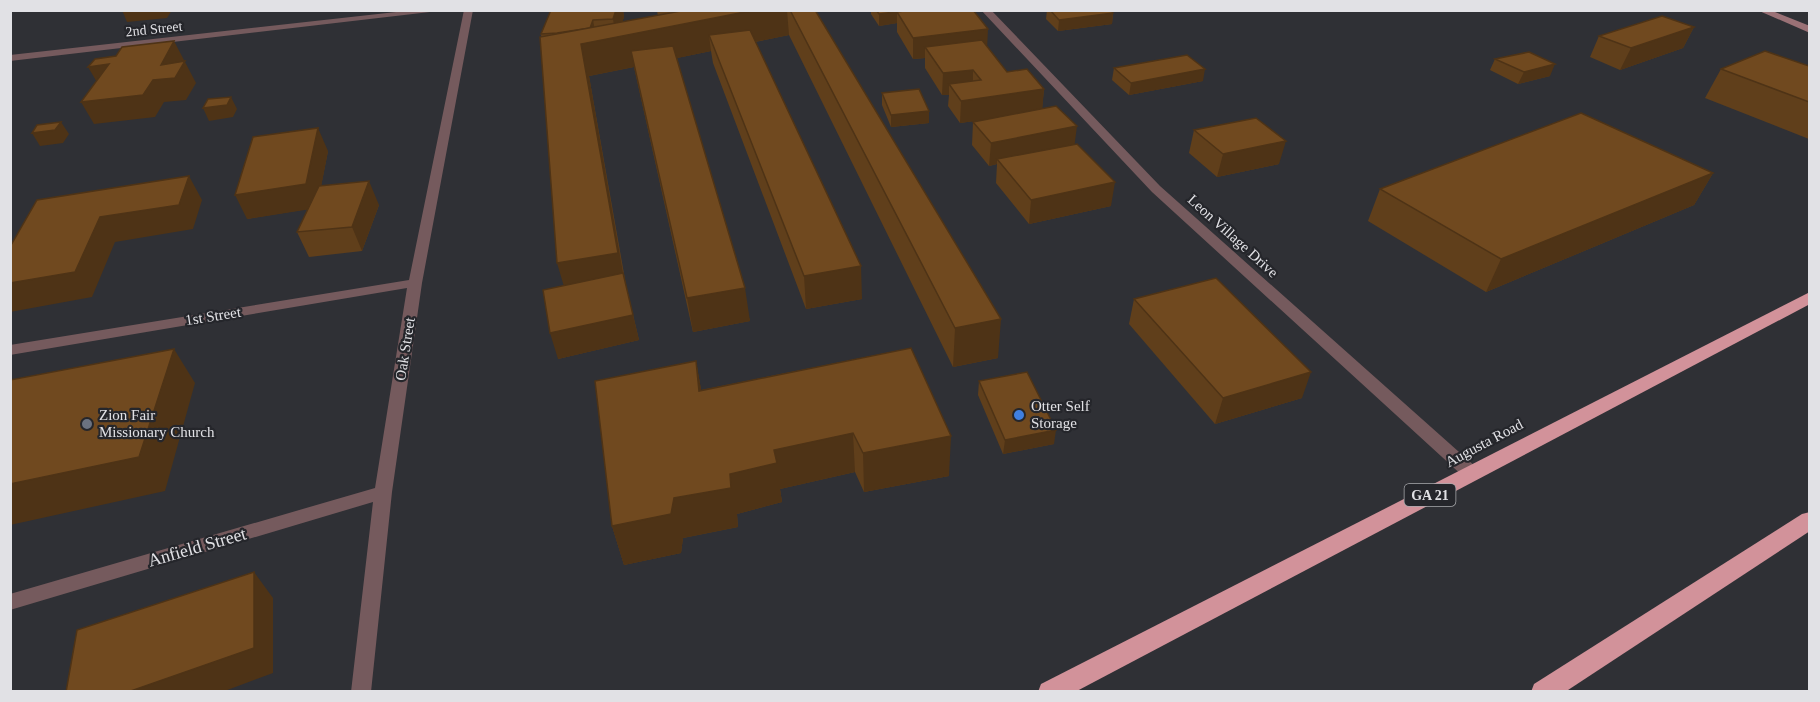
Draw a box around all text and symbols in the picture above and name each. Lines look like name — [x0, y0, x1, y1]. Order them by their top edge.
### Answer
street label: 2nd Street — [125, 19, 183, 39]
street label: Leon Village Drive — [1185, 191, 1282, 281]
street label: 1st Street — [184, 304, 243, 328]
street label: Oak Street — [392, 315, 418, 382]
place label: Otter Self Storage — [1031, 398, 1090, 431]
place label: Zion Fair Missionary Church — [99, 407, 215, 440]
marker: Otter Self Storage — [1012, 408, 1026, 422]
street label: Augusta Road — [1443, 416, 1526, 470]
marker: Zion Fair Missionary Church — [80, 417, 94, 431]
road number: GA 21 — [1404, 484, 1456, 506]
street label: Anfield Street — [145, 523, 249, 571]

